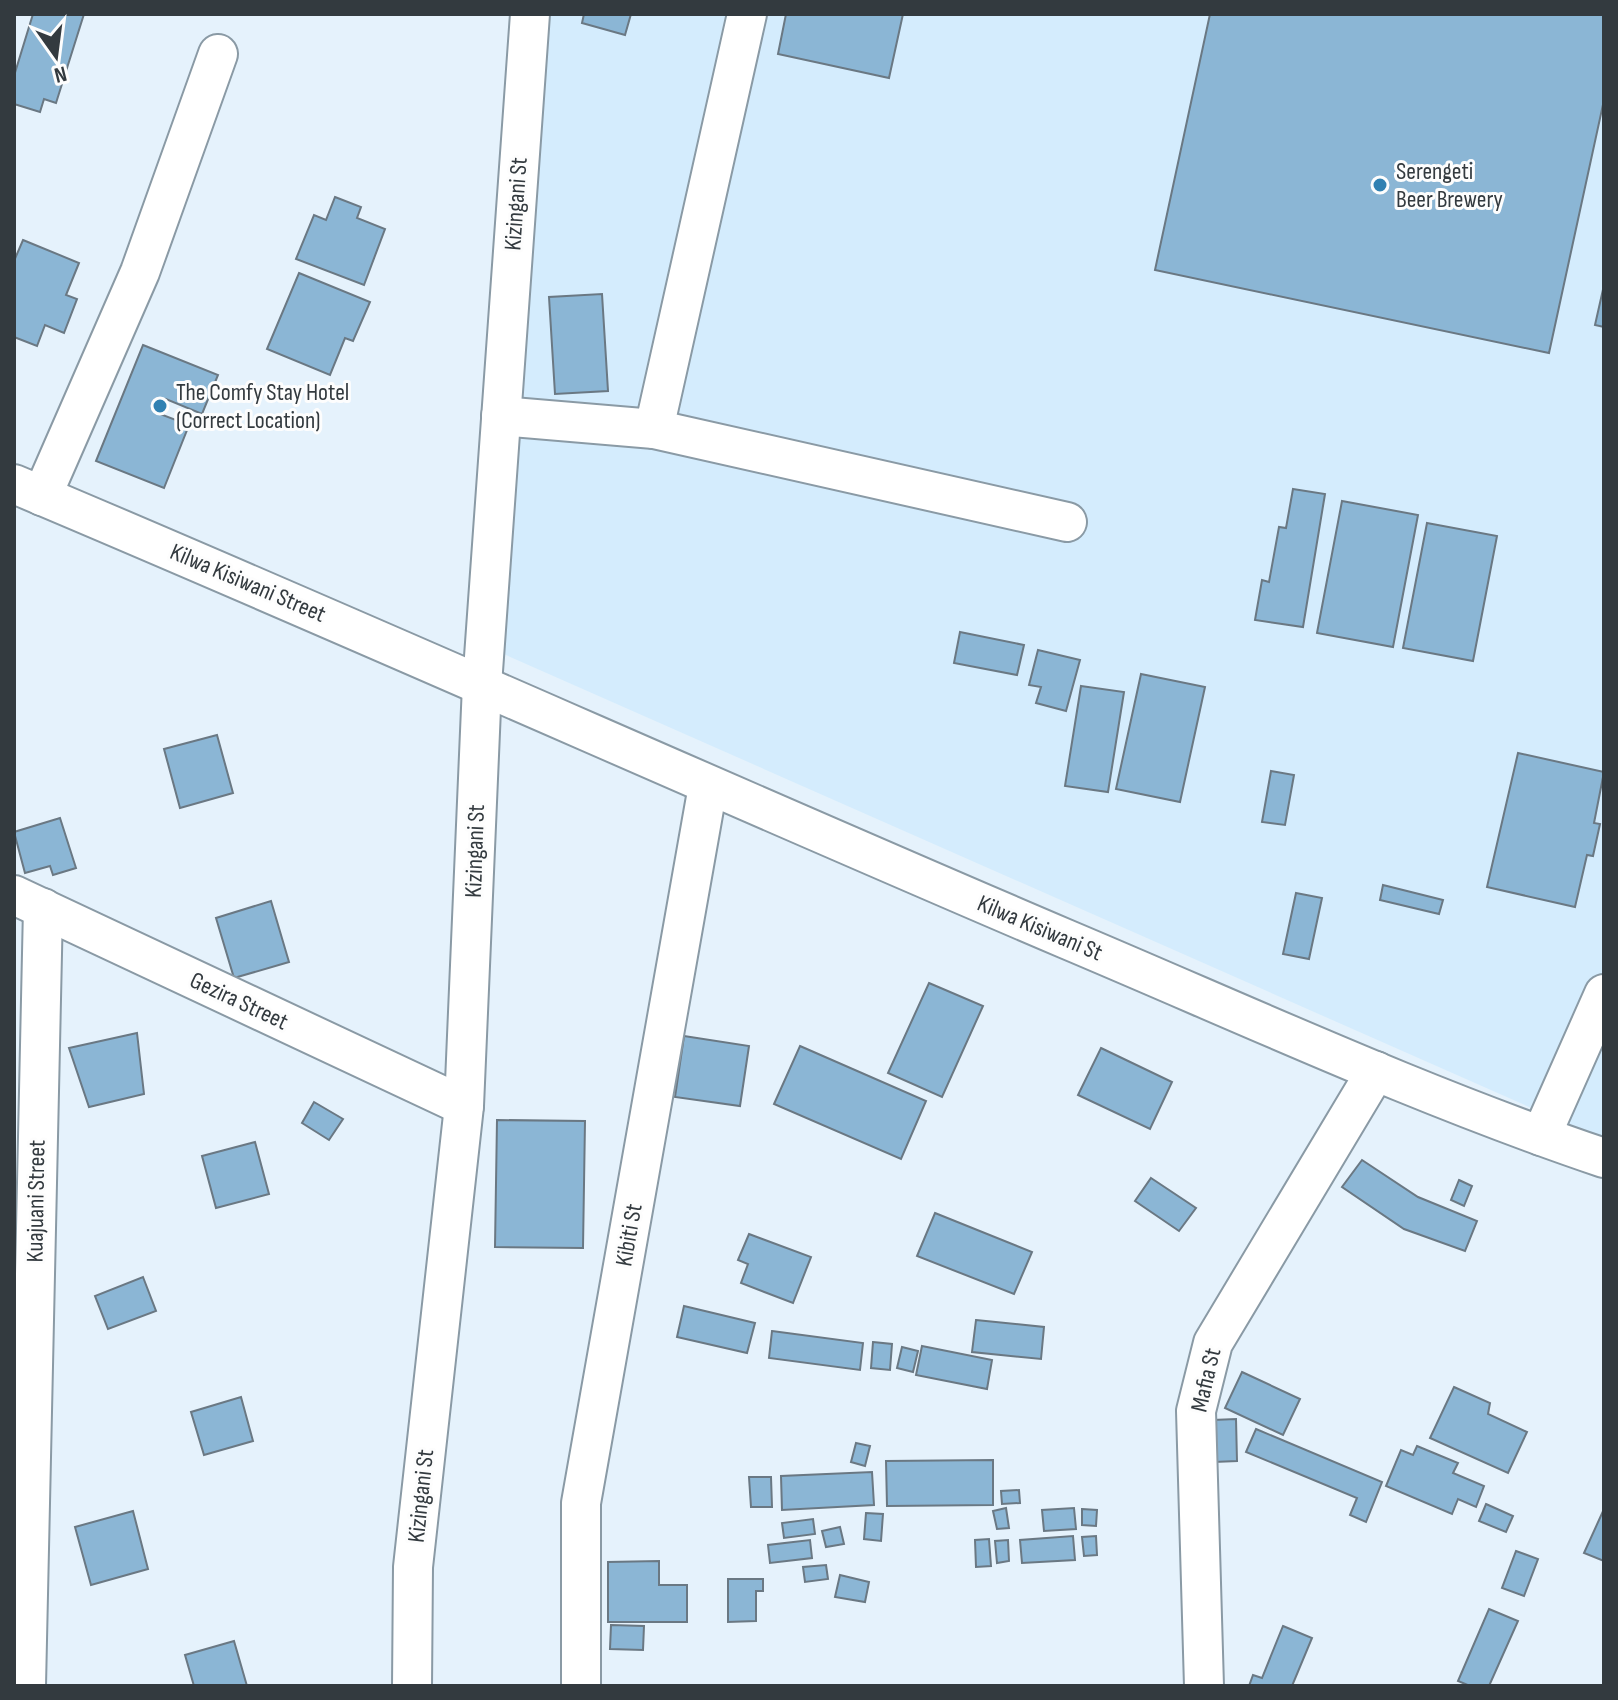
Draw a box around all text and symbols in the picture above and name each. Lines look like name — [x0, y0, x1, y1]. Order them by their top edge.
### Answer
north arrow — [16, 16, 96, 96]
text: N — [52, 59, 69, 88]
street label: Kizingani St — [498, 156, 534, 252]
place label: Serengeti Beer Brewery — [1396, 157, 1503, 214]
marker: Serengeti Beer Brewery — [1371, 176, 1389, 194]
place label: The Comfy Stay Hotel (Correct Location) — [176, 378, 349, 435]
marker: The Comfy Stay Hotel (Correct Location) — [151, 397, 169, 415]
street label: Kilwa Kisiwani Street — [166, 537, 330, 629]
street label: Kizingani St — [459, 804, 491, 898]
street label: Kilwa Kisiwani St — [973, 889, 1107, 967]
street label: Gezira Street — [185, 966, 293, 1036]
street label: Kuajuani Street — [20, 1139, 52, 1263]
street label: Kibiti St — [609, 1201, 649, 1269]
street label: Mafia St — [1185, 1345, 1227, 1415]
street label: Kizingani St — [402, 1448, 440, 1544]

